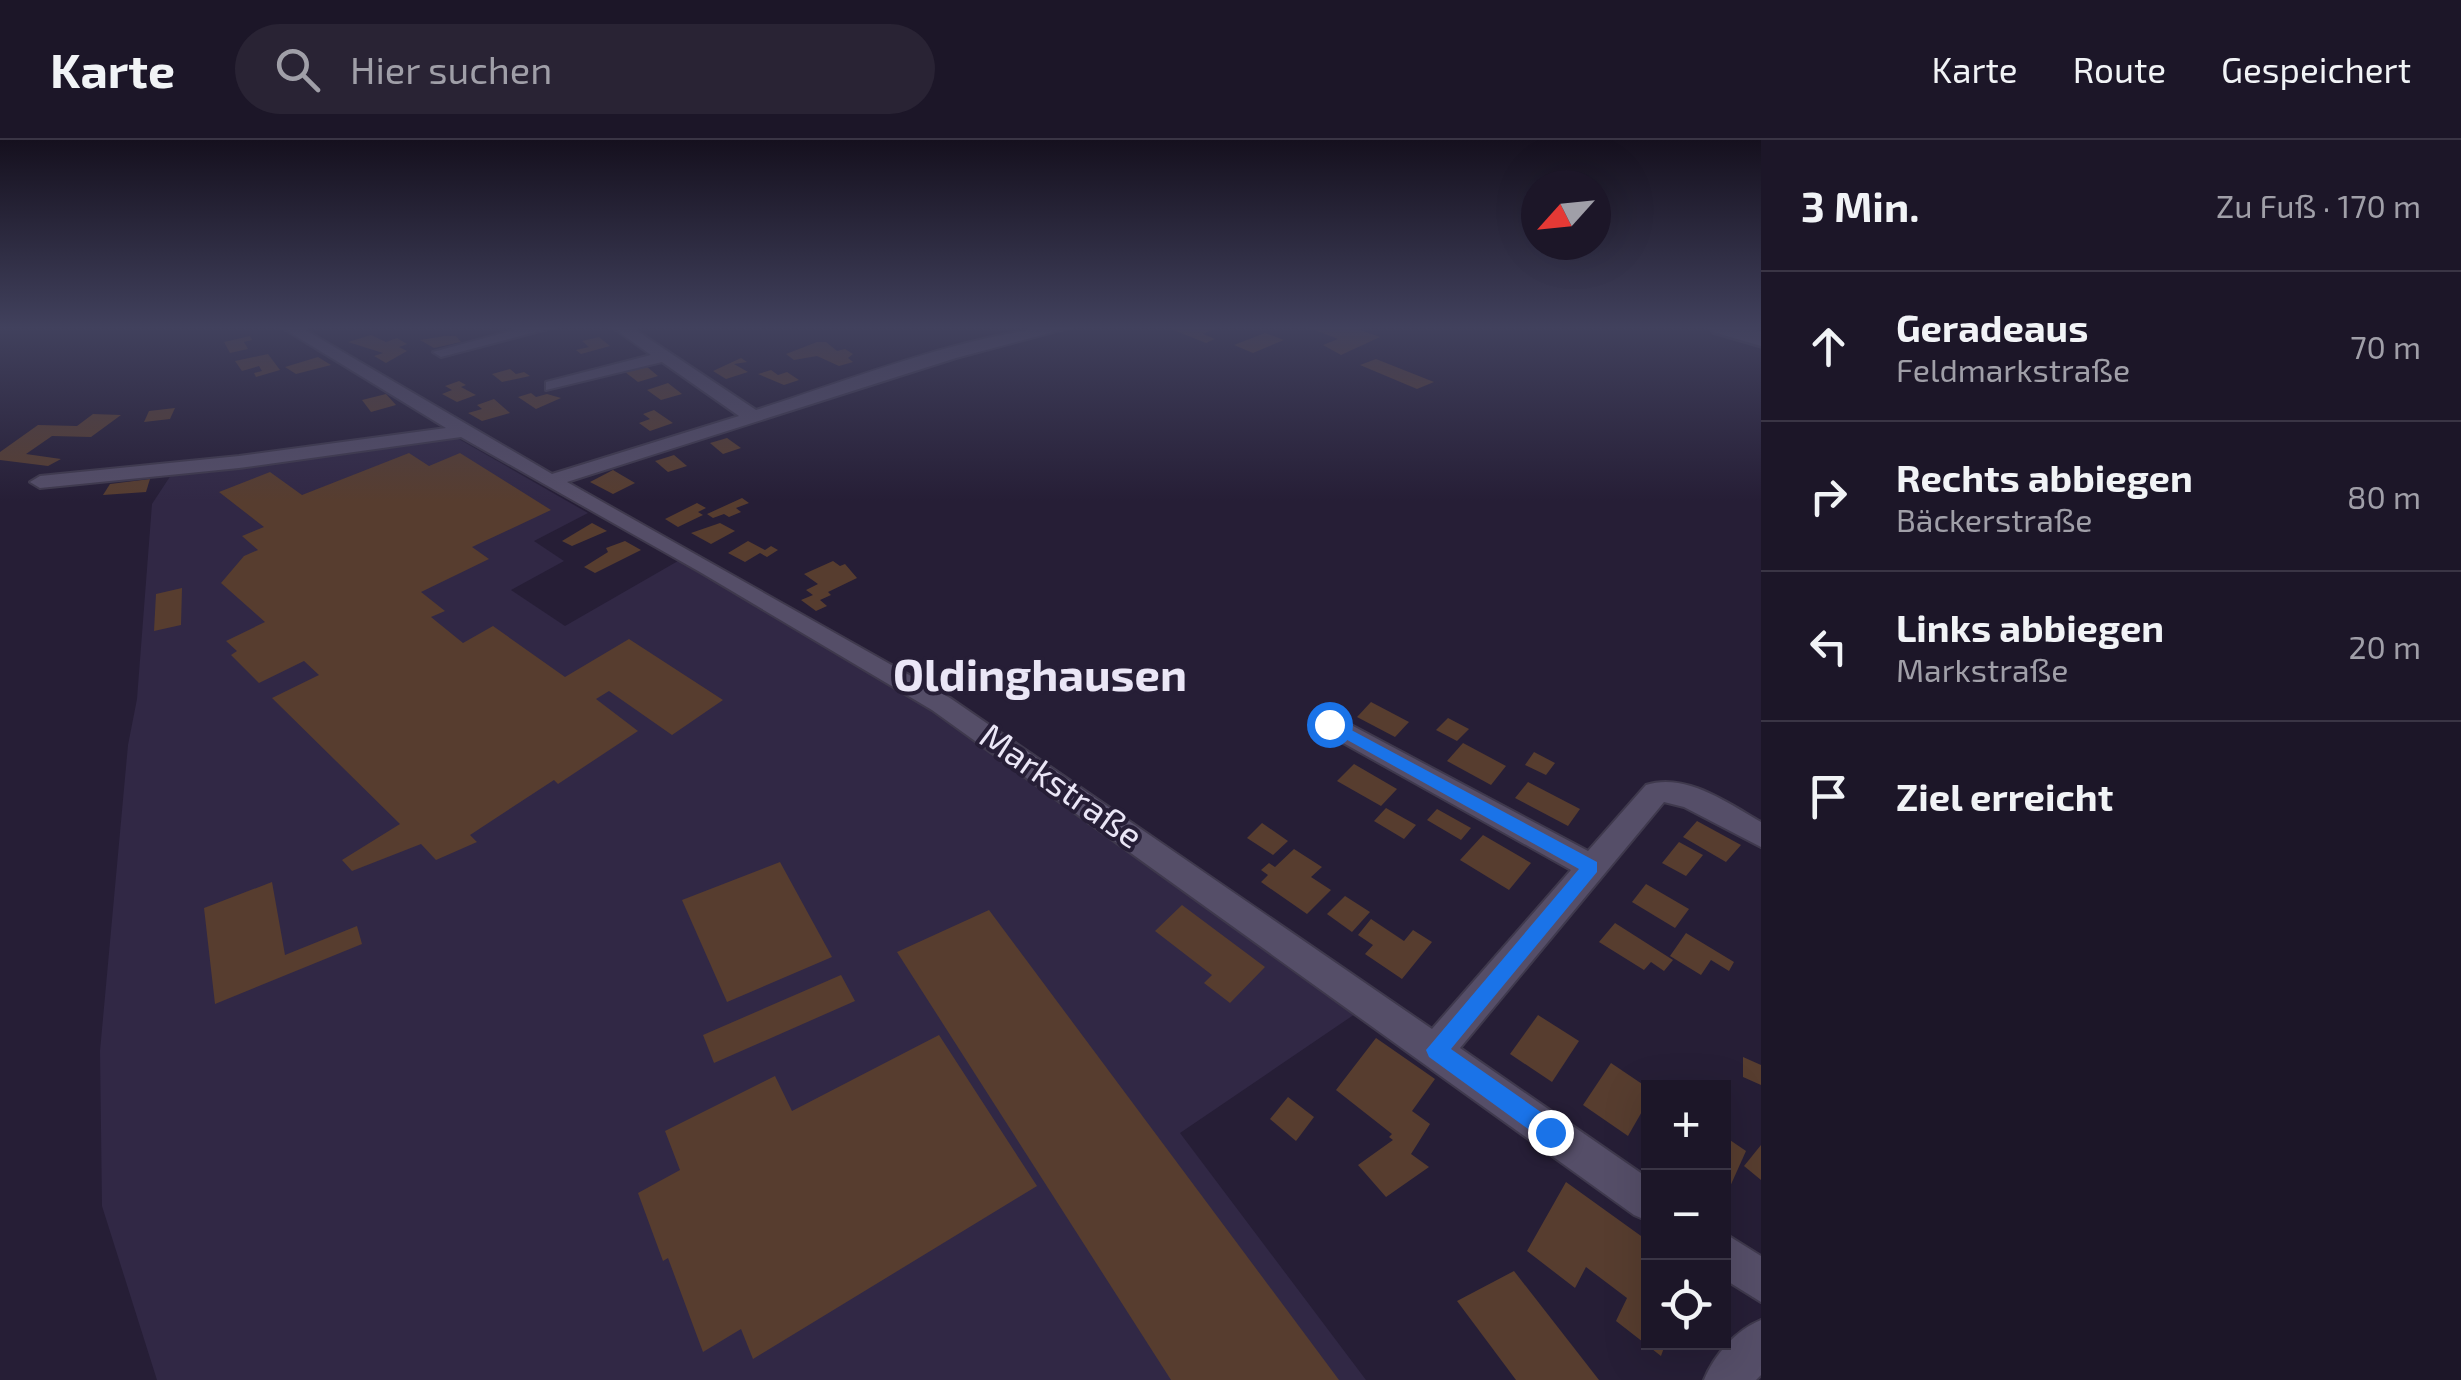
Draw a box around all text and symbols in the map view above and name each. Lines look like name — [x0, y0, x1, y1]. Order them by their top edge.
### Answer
search box — [235, 24, 935, 114]
text: Karte — [50, 40, 175, 98]
icon: search — [270, 42, 325, 97]
text: Hier suchen — [350, 46, 552, 92]
text: Karte — [1932, 48, 2018, 90]
text: Route — [2073, 48, 2166, 90]
text: Gespeichert — [2221, 48, 2411, 90]
north arrow — [1521, 170, 1611, 260]
text: 3 Min. — [1801, 180, 1919, 230]
text: Zu Fuß · 170 m — [2216, 186, 2421, 224]
text: Geradeaus — [1896, 304, 2088, 350]
icon: ahead — [1801, 319, 1856, 374]
text: 70 m — [2350, 327, 2421, 365]
text: Feldmarkstraße — [1896, 350, 2130, 388]
text: Rechts abbiegen — [1896, 454, 2193, 500]
icon: right — [1801, 469, 1856, 524]
text: 80 m — [2347, 477, 2421, 515]
text: Bäckerstraße — [1896, 500, 2093, 538]
text: Links abbiegen — [1896, 604, 2164, 650]
icon: left — [1801, 619, 1856, 674]
text: 20 m — [2349, 627, 2421, 665]
district label: Oldinghausen — [893, 646, 1187, 700]
text: Markstraße — [1896, 650, 2068, 688]
route start — [1307, 702, 1353, 748]
street label: Markstraße — [973, 713, 1151, 856]
icon: arrive — [1801, 769, 1856, 824]
text: Ziel erreicht — [1896, 773, 2113, 819]
map controls — [1641, 1080, 1731, 1350]
button: + — [1641, 1080, 1731, 1170]
route end — [1528, 1110, 1574, 1156]
button: − — [1641, 1170, 1731, 1260]
button: locate — [1641, 1260, 1731, 1350]

